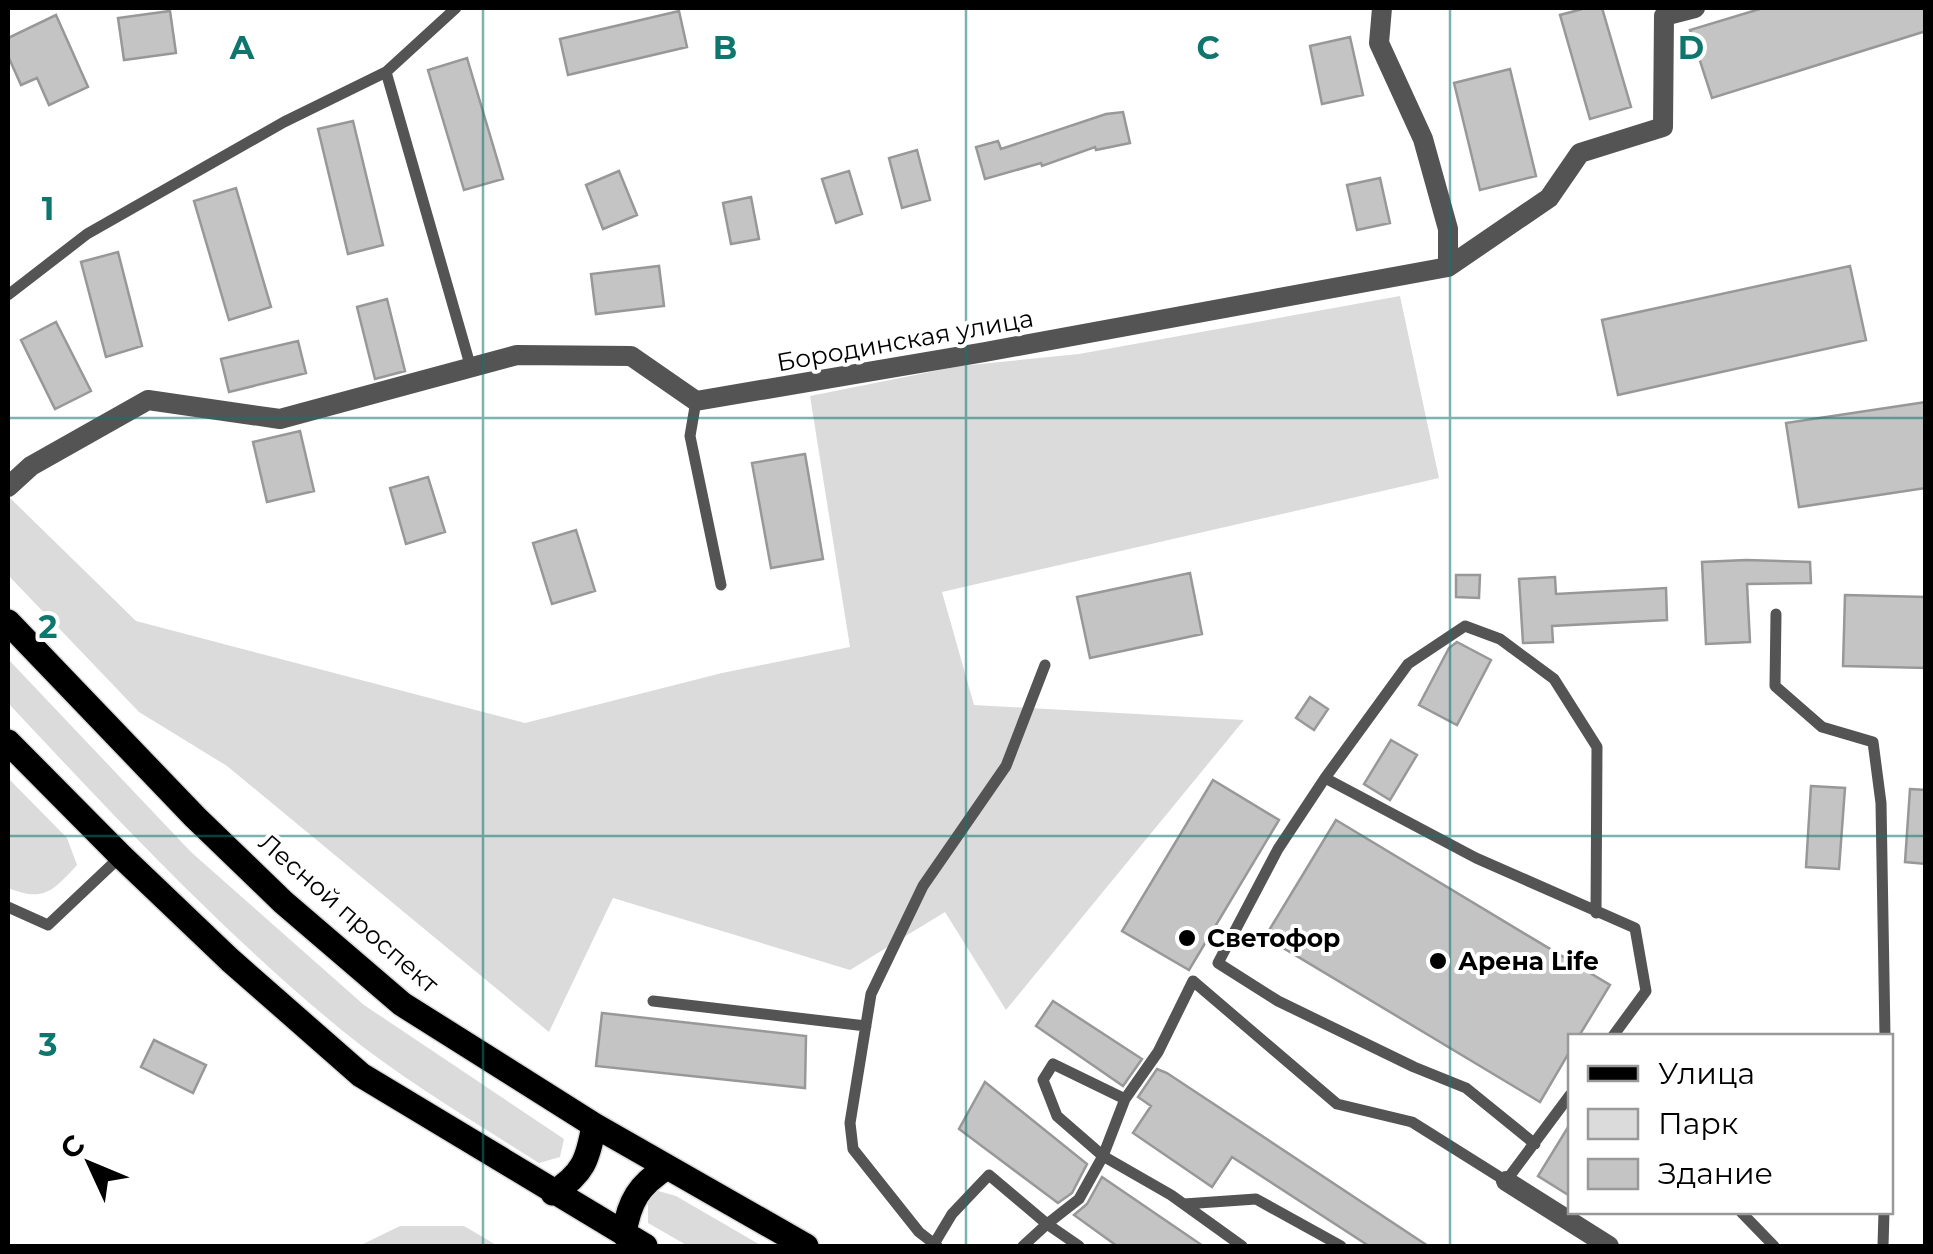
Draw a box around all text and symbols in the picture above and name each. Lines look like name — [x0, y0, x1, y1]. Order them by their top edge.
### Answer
text: A — [229, 28, 255, 67]
text: B — [713, 28, 737, 67]
text: C — [1196, 28, 1220, 67]
text: D — [1678, 28, 1704, 67]
text: 1 — [42, 189, 54, 228]
street label: Бородинская улица — [774, 303, 1036, 377]
text: 2 — [39, 607, 57, 646]
street label: Лесной проспект — [253, 827, 445, 999]
place label: Светофор — [1207, 923, 1340, 953]
marker: Светофор — [1176, 927, 1198, 949]
place label: Арена Life — [1458, 946, 1599, 976]
marker: Арена Life — [1427, 950, 1449, 972]
text: 3 — [38, 1025, 57, 1064]
legend — [1568, 1034, 1893, 1214]
text: Улица — [1658, 1055, 1755, 1092]
text: Парк — [1658, 1105, 1739, 1142]
north arrow — [40, 1114, 140, 1214]
text: С — [53, 1128, 91, 1166]
text: Здание — [1658, 1155, 1773, 1192]

